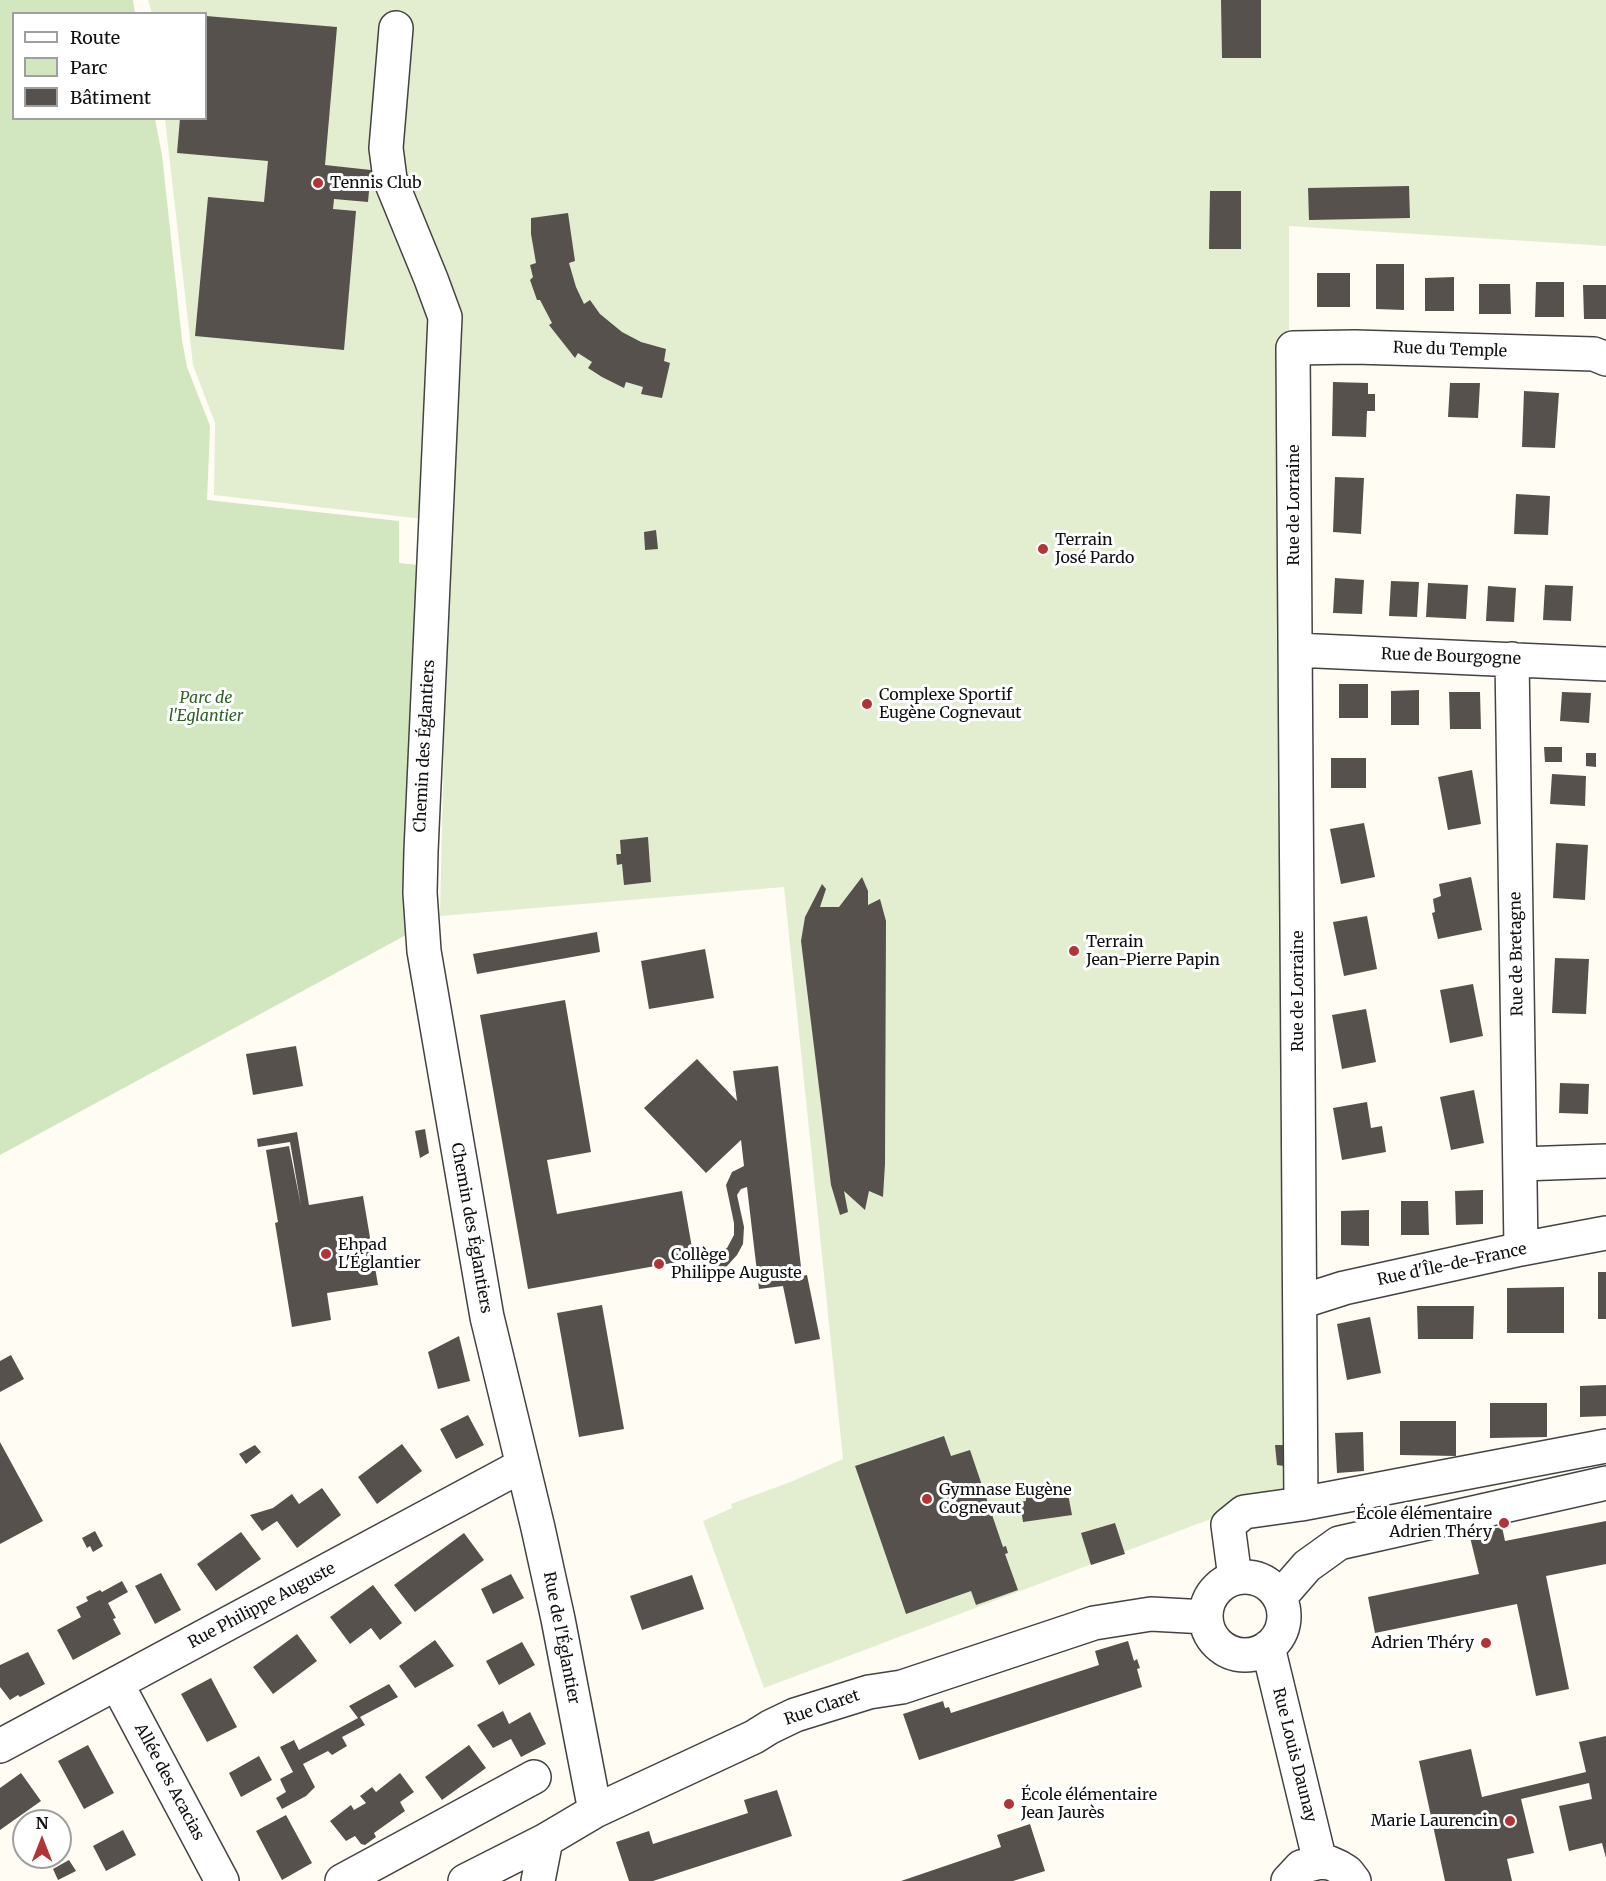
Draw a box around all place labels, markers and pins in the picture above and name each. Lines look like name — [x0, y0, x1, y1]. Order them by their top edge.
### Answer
place label: Tennis Club — [330, 173, 422, 193]
marker: Tennis Club — [311, 176, 325, 190]
place label: Terrain José Pardo — [1055, 530, 1134, 568]
marker: Terrain José Pardo — [1036, 542, 1050, 556]
place label: Complexe Sportif Eugène Cognevaut — [879, 685, 1022, 723]
marker: Complexe Sportif Eugène Cognevaut — [860, 697, 874, 711]
place label: Terrain Jean-Pierre Papin — [1086, 932, 1220, 970]
marker: Terrain Jean-Pierre Papin — [1067, 944, 1081, 958]
place label: Ehpad L'Églantier — [338, 1235, 421, 1273]
place label: Collège Philippe Auguste — [671, 1245, 802, 1283]
marker: Ehpad L'Églantier — [319, 1247, 333, 1261]
marker: Collège Philippe Auguste — [652, 1257, 666, 1271]
place label: Gymnase Eugène Cognevaut — [939, 1480, 1072, 1518]
marker: Gymnase Eugène Cognevaut — [920, 1492, 934, 1506]
place label: École élémentaire Adrien Théry — [1356, 1504, 1492, 1542]
marker: École élémentaire Adrien Théry — [1497, 1516, 1511, 1530]
place label: Adrien Théry — [1371, 1633, 1474, 1653]
marker: Adrien Théry — [1479, 1636, 1493, 1650]
place label: École élémentaire Jean Jaurès — [1021, 1785, 1157, 1823]
marker: École élémentaire Jean Jaurès — [1002, 1797, 1016, 1811]
place label: Marie Laurencin — [1371, 1811, 1498, 1831]
marker: Marie Laurencin — [1503, 1814, 1517, 1828]

